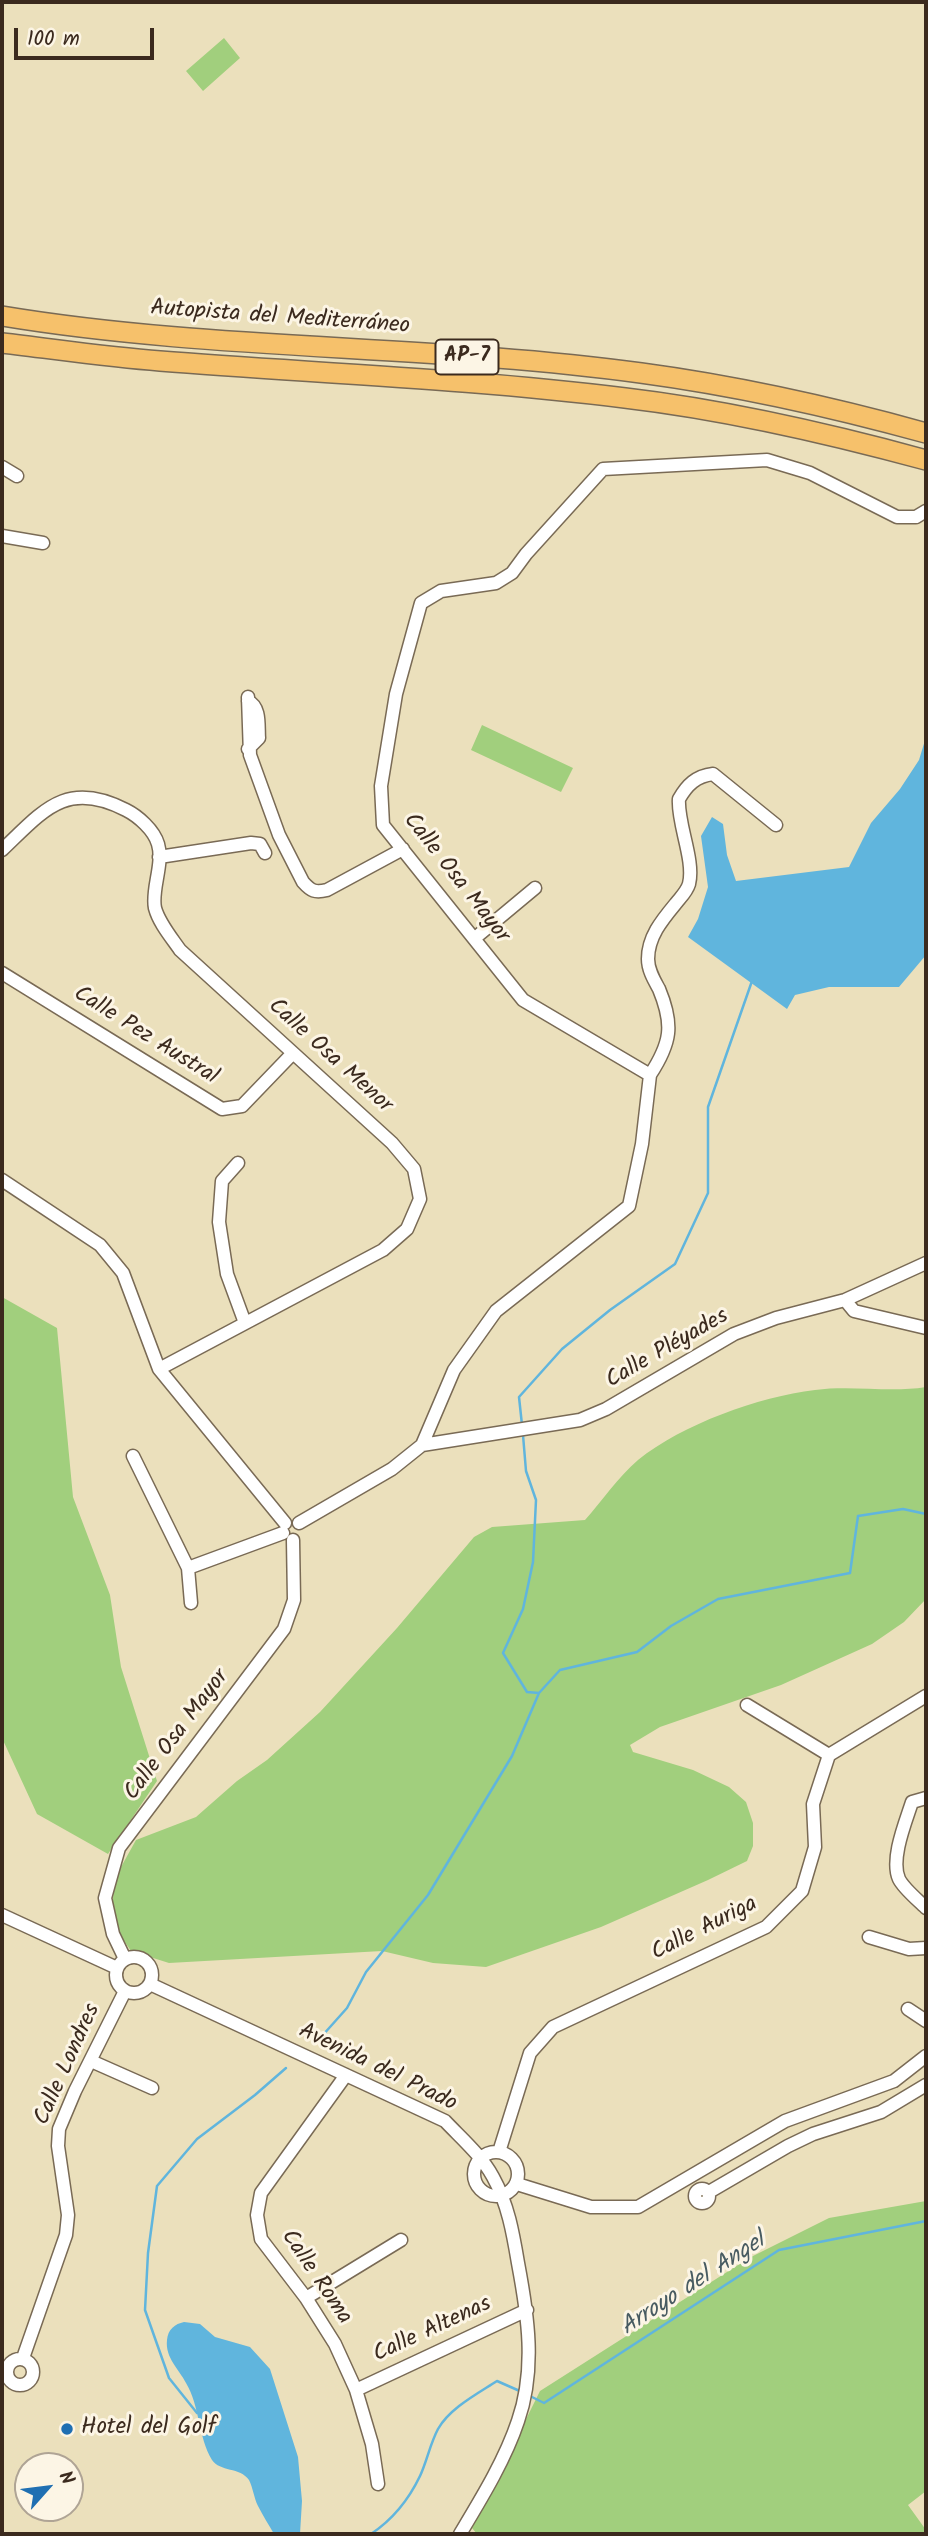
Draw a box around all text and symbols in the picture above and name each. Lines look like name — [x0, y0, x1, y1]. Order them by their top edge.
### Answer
scale bar — [18, 14, 158, 58]
text: 100 m — [27, 23, 80, 56]
street label: Autopista del Mediterráneo — [149, 296, 411, 342]
road number: AP-7 — [435, 340, 498, 374]
street label: Calle Osa Mayor — [396, 809, 514, 949]
street label: Calle Pez Austral — [68, 981, 222, 1093]
street label: Calle Osa Menor — [261, 994, 397, 1120]
street label: Calle Pléyades — [602, 1304, 734, 1396]
street label: Calle Osa Mayor — [120, 1665, 236, 1807]
street label: Calle Auriga — [647, 1892, 763, 1968]
street label: Calle Londres — [30, 2000, 108, 2130]
street label: Avenida del Prado — [293, 2019, 461, 2119]
street label: Calle Roma — [273, 2225, 357, 2331]
water label: Arroyo del Angel — [616, 2228, 772, 2344]
street label: Calle Altenas — [370, 2292, 496, 2370]
place label: Hotel del Golf — [81, 2415, 216, 2443]
marker: Hotel del Golf — [59, 2421, 75, 2437]
north arrow — [14, 2452, 84, 2522]
text: N — [50, 2466, 82, 2490]

